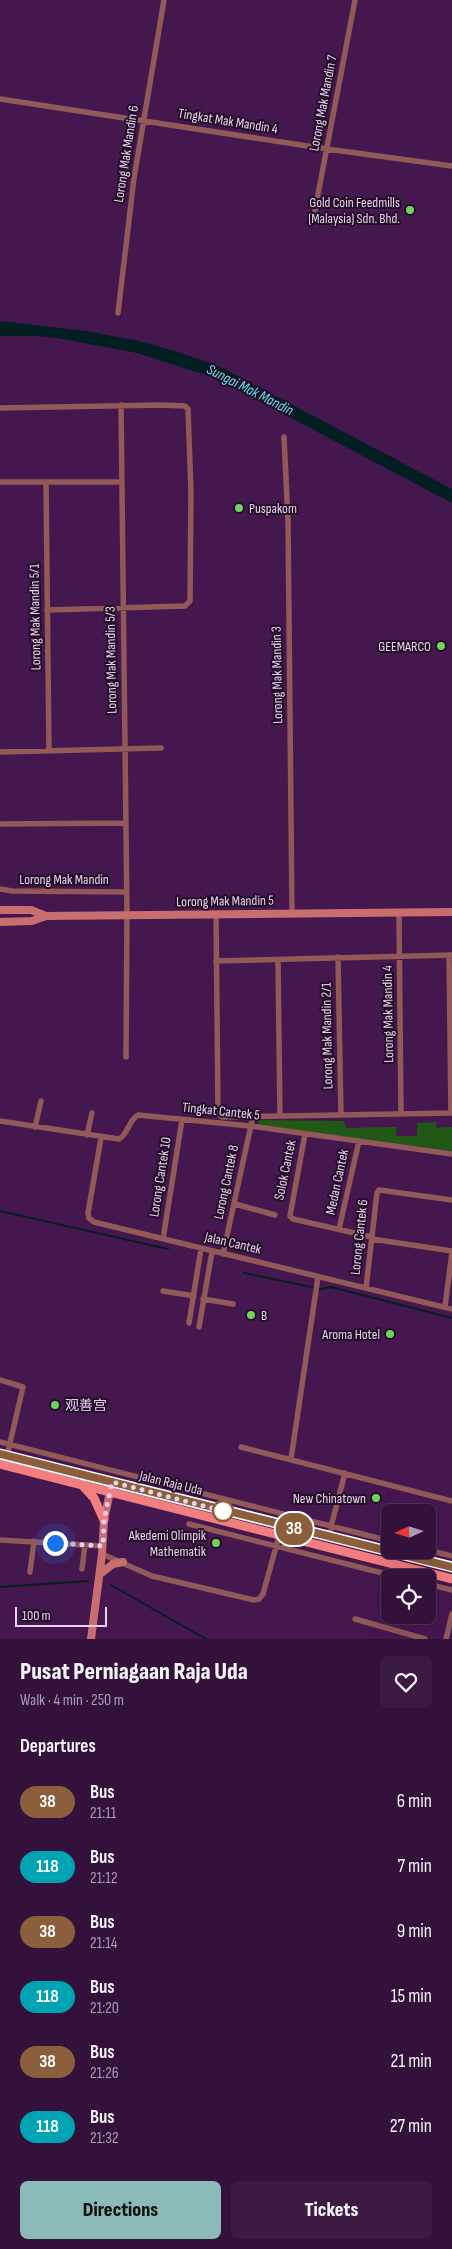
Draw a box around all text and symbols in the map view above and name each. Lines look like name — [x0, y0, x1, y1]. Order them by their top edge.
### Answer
street label: Lorong Mak Mandin 7 — [305, 53, 341, 152]
street label: Lorong Mak Mandin 6 — [110, 104, 142, 204]
street label: Tingkat Mak Mandin 4 — [177, 105, 279, 137]
place label: Gold Coin Feedmills (Malaysia) Sdn. Bhd. — [308, 194, 400, 227]
marker: Gold Coin Feedmills (Malaysia) Sdn. Bhd. — [404, 204, 416, 216]
water label: Sungai Mak Mandin — [203, 360, 297, 420]
place label: Puspakom — [249, 500, 297, 517]
marker: Puspakom — [233, 502, 245, 514]
street label: Lorong Mak Mandin 5/1 — [26, 564, 44, 670]
street label: Lorong Mak Mandin 5/3 — [102, 606, 120, 714]
street label: Lorong Mak Mandin 3 — [268, 626, 286, 724]
place label: GEEMARCO — [378, 638, 431, 655]
marker: GEEMARCO — [435, 640, 447, 652]
street label: Lorong Mak Mandin — [19, 871, 109, 888]
street label: Lorong Mak Mandin 5 — [176, 892, 274, 910]
street label: Lorong Mak Mandin 4 — [379, 965, 397, 1063]
street label: Lorong Mak Mandin 2/1 — [318, 982, 336, 1090]
street label: Tingkat Cantek 5 — [181, 1098, 261, 1124]
street label: Lorong Cantek 10 — [145, 1136, 175, 1218]
street label: Solok Cantek — [270, 1138, 300, 1202]
street label: Lorong Cantek 8 — [210, 1143, 242, 1221]
street label: Medan Cantek — [322, 1147, 352, 1216]
street label: Lorong Cantek 6 — [347, 1198, 371, 1276]
street label: Jalan Cantek — [202, 1228, 264, 1258]
place label: B — [261, 1307, 267, 1324]
marker: B — [245, 1309, 257, 1321]
place label: Aroma Hotel — [321, 1326, 380, 1343]
marker: Aroma Hotel — [384, 1328, 396, 1340]
place label: 观善宫 — [65, 1397, 107, 1414]
marker: 观善宫 — [49, 1399, 61, 1411]
street label: Jalan Raja Uda — [137, 1467, 204, 1499]
place label: New Chinatown — [293, 1490, 366, 1507]
marker: New Chinatown — [370, 1492, 382, 1504]
unlabelled marker — [212, 1500, 234, 1522]
north arrow — [381, 1504, 436, 1559]
map controls — [381, 1504, 436, 1624]
line badge: 38 — [272, 1513, 316, 1545]
text: 38 — [286, 1518, 302, 1539]
place label: Akedemi Olimpik Mathematik — [128, 1527, 207, 1560]
your location — [43, 1531, 68, 1556]
marker: Akedemi Olimpik Mathematik — [210, 1537, 222, 1549]
button: locate — [381, 1569, 436, 1624]
scale bar — [15, 1604, 108, 1627]
text: 100 m — [22, 1607, 51, 1624]
button: heart — [380, 1656, 432, 1708]
text: Pusat Perniagaan Raja Uda — [20, 1657, 248, 1686]
text: Walk · 4 min · 250 m — [20, 1691, 124, 1710]
text: Departures — [20, 1735, 96, 1758]
text: Bus — [90, 1781, 115, 1804]
text: 6 min — [397, 1790, 432, 1813]
text: 38 — [39, 1791, 56, 1812]
text: 21:11 — [90, 1804, 116, 1823]
text: Bus — [90, 1846, 115, 1869]
text: 7 min — [398, 1855, 432, 1878]
text: 118 — [36, 1856, 59, 1877]
text: 21:12 — [90, 1869, 118, 1888]
text: Bus — [90, 1911, 115, 1934]
text: 9 min — [397, 1920, 432, 1943]
text: 38 — [39, 1921, 56, 1942]
text: 21:14 — [90, 1934, 118, 1953]
text: Bus — [90, 1976, 115, 1999]
text: 15 min — [391, 1985, 432, 2008]
text: 118 — [36, 1986, 59, 2007]
text: 21:20 — [90, 1999, 119, 2018]
text: Bus — [90, 2041, 115, 2064]
text: 21 min — [391, 2050, 432, 2073]
text: 38 — [39, 2051, 56, 2072]
text: 21:26 — [90, 2064, 119, 2083]
text: Bus — [90, 2106, 115, 2129]
text: 27 min — [390, 2115, 432, 2138]
text: 118 — [36, 2116, 59, 2137]
text: 21:32 — [90, 2129, 119, 2148]
button: Directions — [20, 2181, 221, 2239]
button: Tickets — [231, 2181, 432, 2239]

